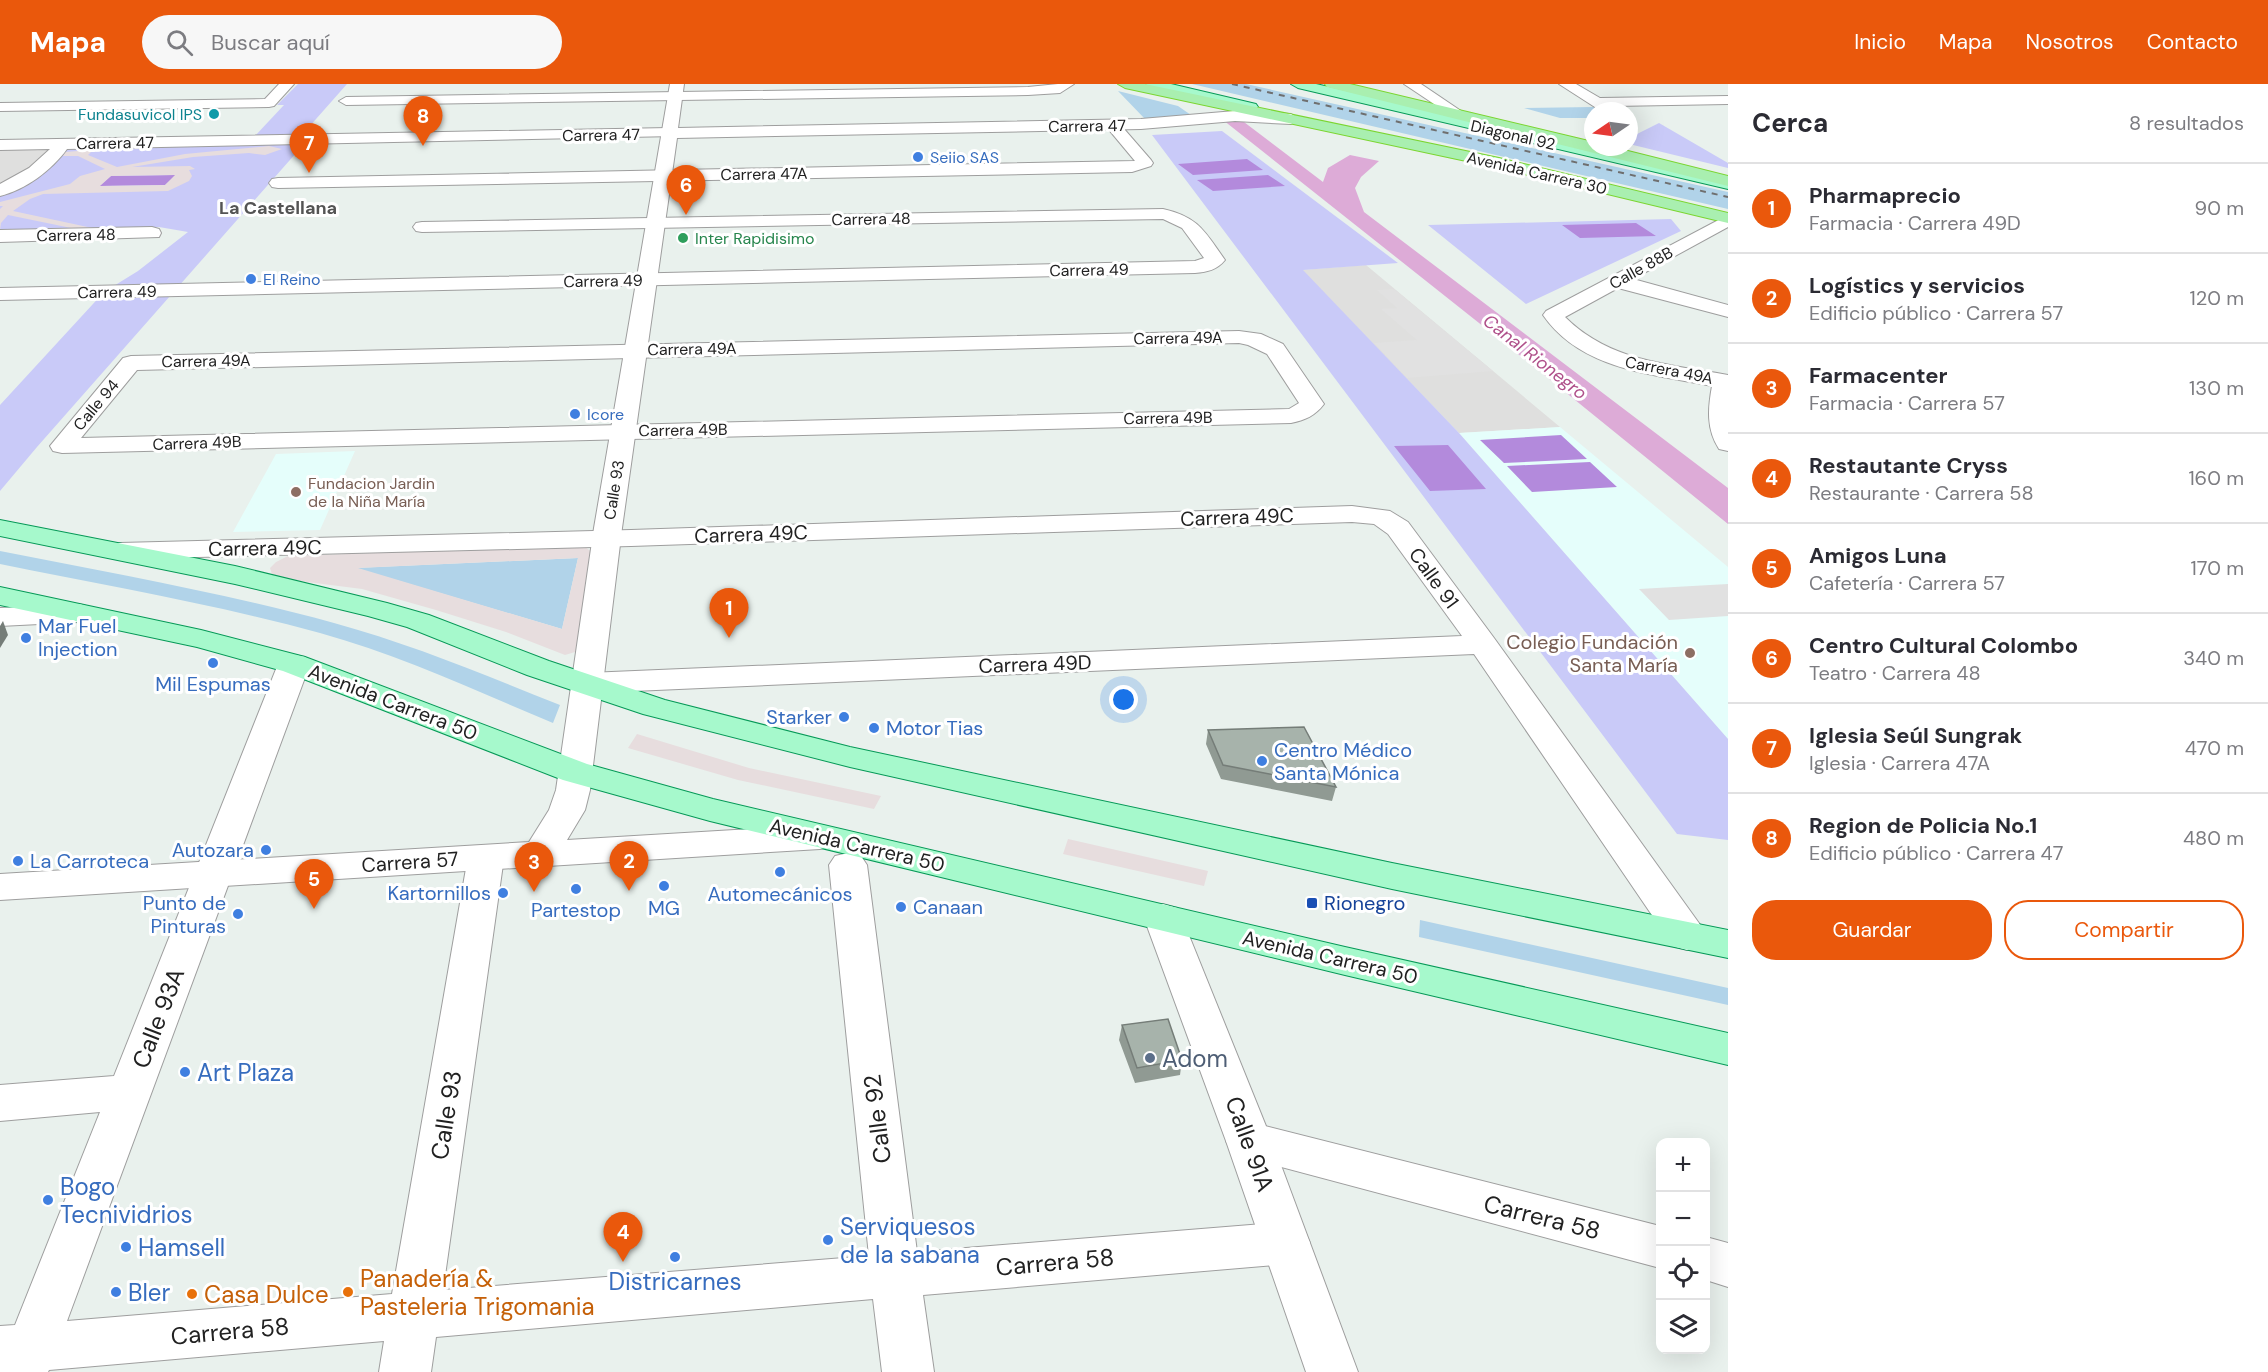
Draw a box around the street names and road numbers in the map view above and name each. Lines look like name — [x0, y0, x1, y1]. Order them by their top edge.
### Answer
street label: Carrera 47 — [1048, 115, 1126, 137]
street label: Diagonal 92 — [1469, 115, 1557, 155]
street label: Carrera 47 — [562, 124, 640, 146]
street label: Carrera 47 — [76, 132, 154, 154]
street label: Avenida Carrera 30 — [1465, 147, 1609, 199]
street label: Carrera 47A — [720, 163, 808, 185]
street label: Carrera 48 — [831, 208, 911, 230]
street label: Carrera 48 — [36, 224, 116, 246]
street label: Calle 88B — [1605, 242, 1677, 294]
street label: Carrera 49 — [1049, 259, 1129, 281]
street label: Carrera 49 — [563, 270, 643, 292]
street label: Carrera 49 — [77, 281, 157, 303]
street label: Carrera 49A — [1133, 327, 1223, 349]
street label: Carrera 49A — [647, 338, 737, 360]
street label: Carrera 49A — [161, 350, 251, 372]
street label: Carrera 49A — [1623, 351, 1715, 389]
street label: Calle 94 — [69, 375, 124, 435]
street label: Carrera 49B — [1123, 407, 1213, 429]
street label: Carrera 49B — [638, 419, 728, 441]
street label: Carrera 49B — [152, 431, 242, 455]
street label: Calle 93 — [599, 459, 629, 521]
street label: Carrera 49C — [1180, 502, 1294, 532]
street label: Carrera 49C — [694, 519, 808, 549]
street label: Carrera 49C — [208, 534, 322, 562]
street label: Calle 91 — [1403, 542, 1465, 614]
street label: Carrera 49D — [978, 649, 1092, 679]
street label: Avenida Carrera 50 — [305, 658, 481, 746]
street label: Avenida Carrera 50 — [767, 812, 947, 878]
street label: Carrera 57 — [361, 846, 459, 878]
street label: Avenida Carrera 50 — [1240, 924, 1420, 990]
street label: Calle 93A — [125, 963, 191, 1072]
street label: Calle 93 — [424, 1068, 468, 1162]
street label: Calle 92 — [856, 1073, 898, 1165]
street label: Calle 91A — [1218, 1092, 1282, 1196]
street label: Carrera 58 — [1481, 1188, 1603, 1246]
street label: Carrera 58 — [994, 1241, 1116, 1283]
street label: Carrera 58 — [169, 1310, 291, 1352]

